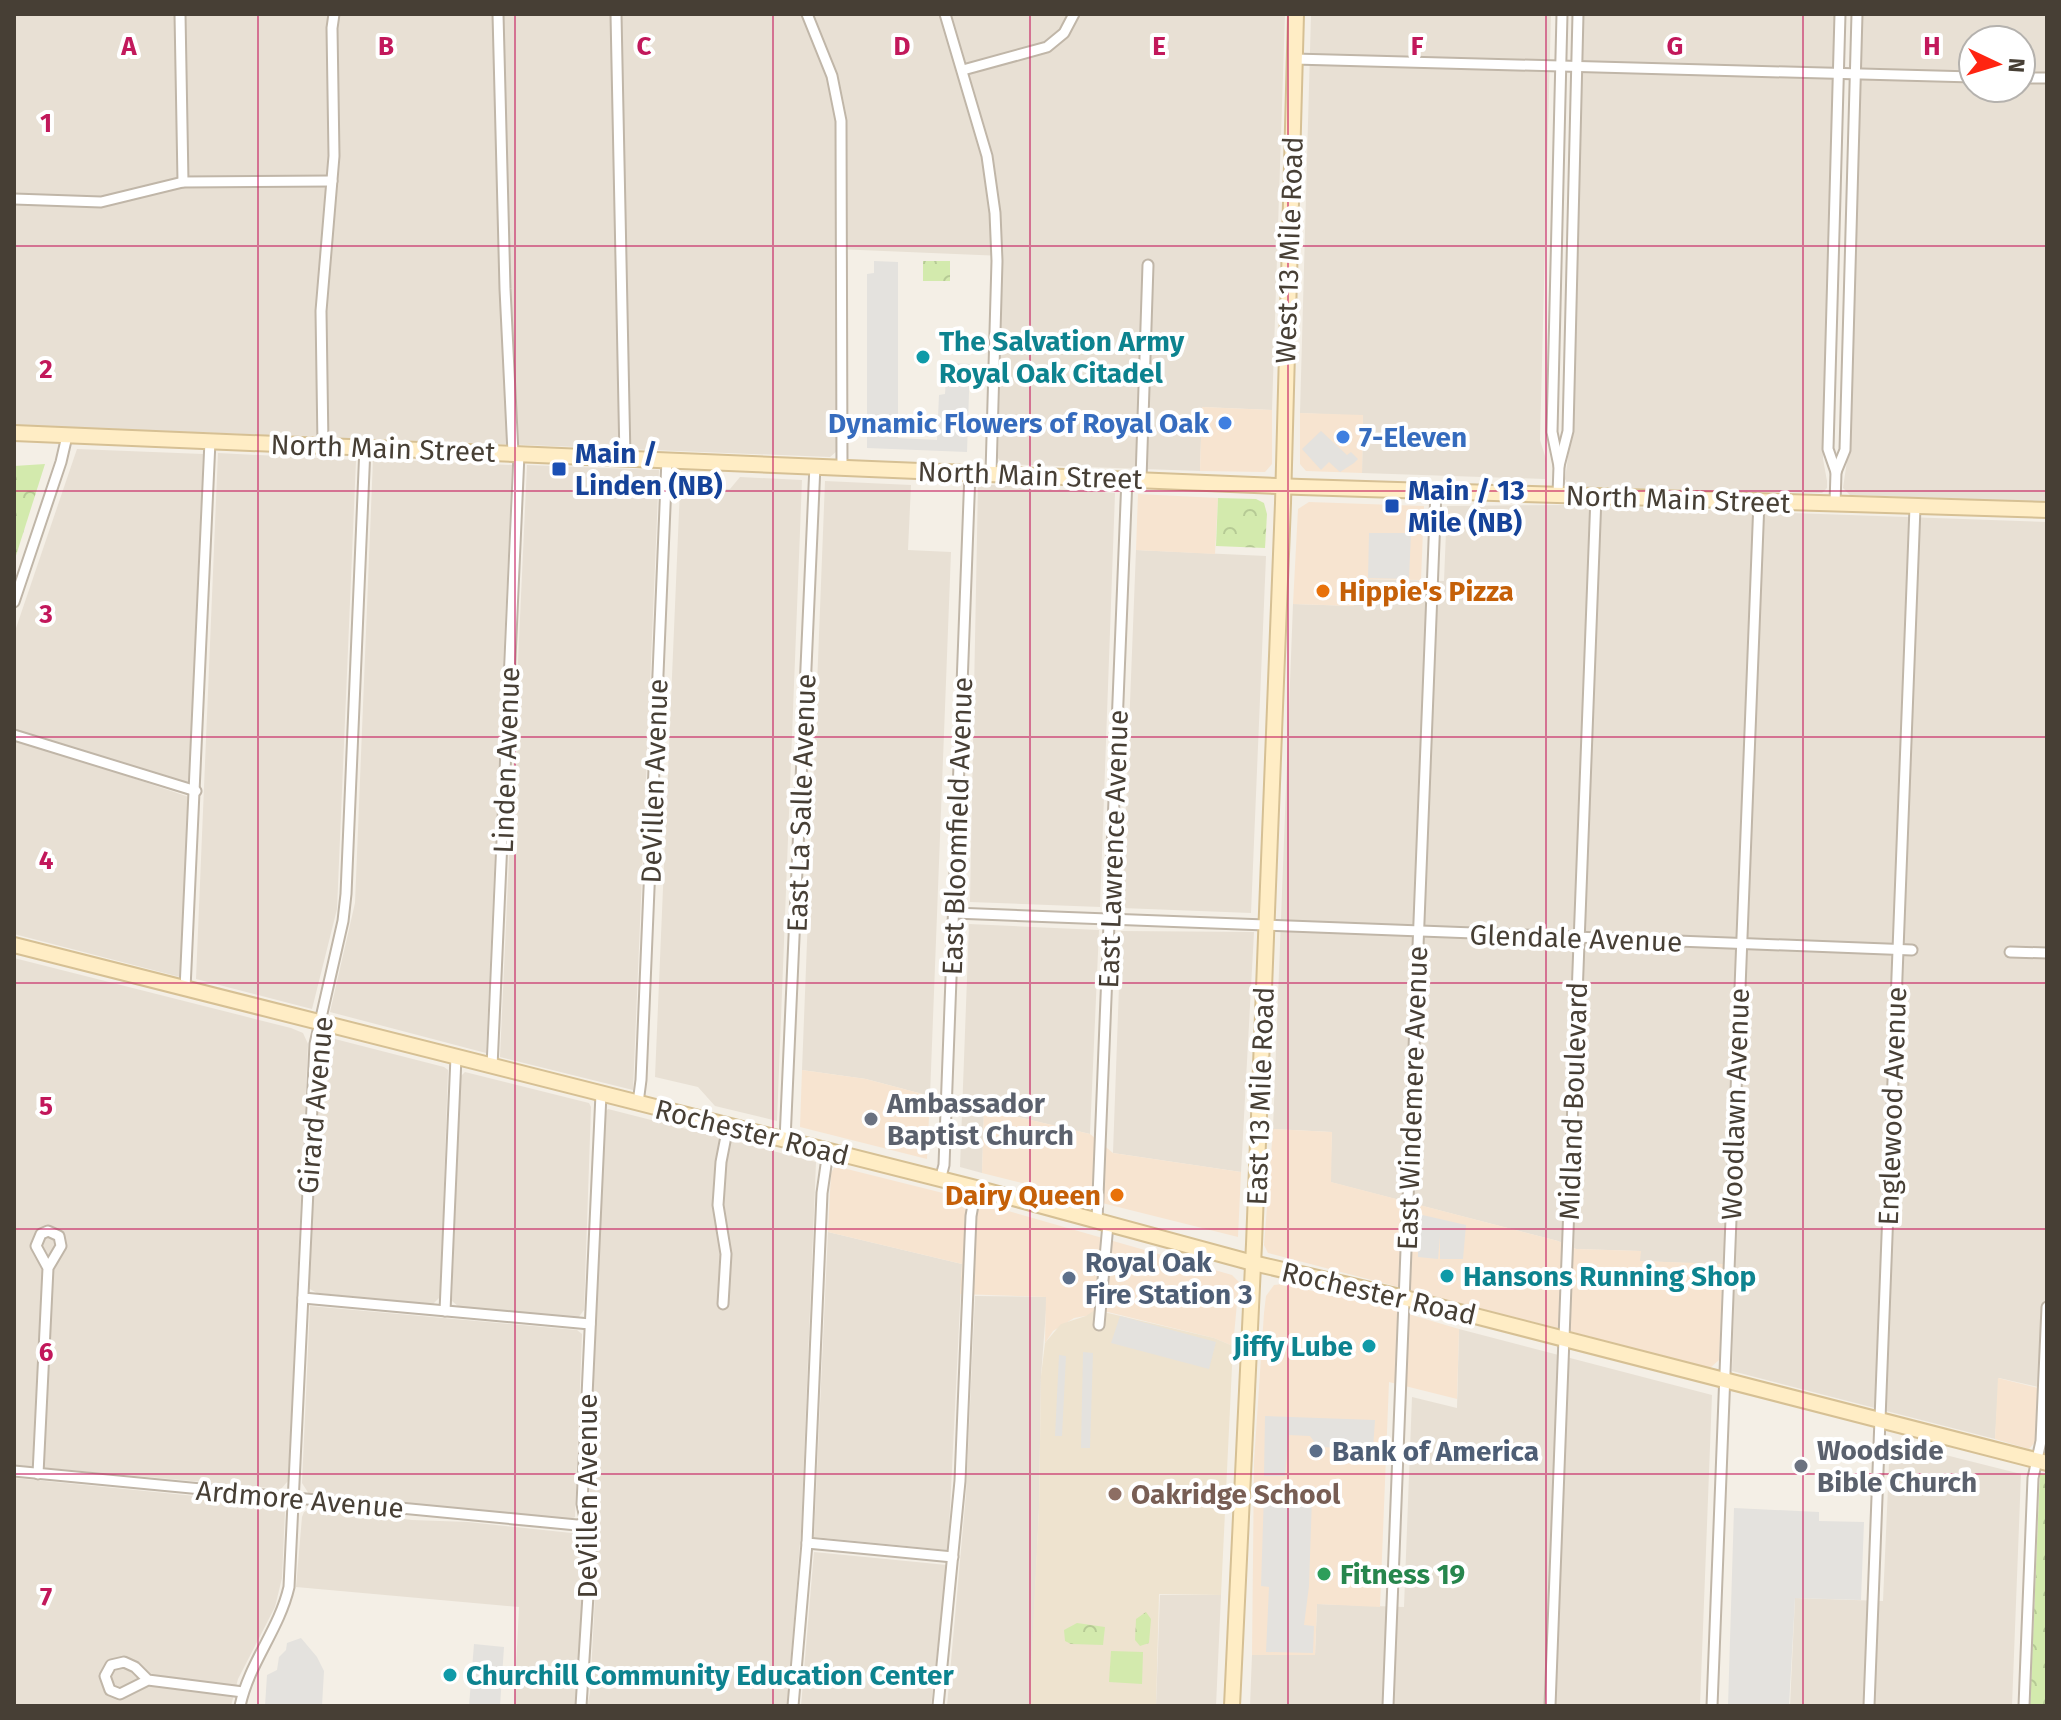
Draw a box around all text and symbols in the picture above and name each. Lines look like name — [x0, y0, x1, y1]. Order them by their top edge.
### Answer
north arrow — [1957, 24, 2037, 104]
text: A — [120, 31, 137, 62]
text: B — [378, 31, 394, 62]
text: C — [637, 31, 652, 62]
text: D — [894, 31, 911, 62]
text: E — [1152, 31, 1166, 62]
text: F — [1411, 31, 1424, 62]
text: G — [1667, 31, 1683, 62]
text: H — [1923, 31, 1941, 62]
text: N — [2002, 57, 2030, 74]
text: 1 — [40, 108, 52, 139]
street label: West 13 Mile Road — [1269, 136, 1310, 364]
place label: The Salvation Army Royal Oak Citadel — [939, 325, 1185, 390]
marker: The Salvation Army Royal Oak Citadel — [914, 348, 932, 366]
text: 2 — [39, 354, 53, 385]
place label: Dynamic Flowers of Royal Oak — [828, 407, 1210, 440]
marker: Dynamic Flowers of Royal Oak — [1216, 414, 1234, 432]
place label: 7-Eleven — [1359, 421, 1467, 454]
street label: North Main Street — [270, 428, 497, 469]
marker: 7-Eleven — [1334, 428, 1352, 446]
place label: Main / Linden (NB) — [575, 437, 723, 502]
street label: North Main Street — [917, 455, 1144, 496]
marker: Main / Linden (NB) — [550, 460, 568, 478]
place label: Main / 13 Mile (NB) — [1408, 474, 1525, 539]
street label: North Main Street — [1565, 479, 1792, 520]
marker: Main / 13 Mile (NB) — [1383, 497, 1401, 515]
place label: Hippie's Pizza — [1339, 575, 1514, 608]
marker: Hippie's Pizza — [1314, 582, 1332, 600]
text: 3 — [38, 599, 53, 630]
street label: Linden Avenue — [487, 666, 526, 854]
street label: East La Salle Avenue — [780, 673, 823, 933]
street label: East Bloomfield Avenue — [936, 676, 979, 976]
street label: DeVillen Avenue — [634, 678, 675, 884]
street label: East Lawrence Avenue — [1092, 709, 1135, 989]
text: 4 — [39, 845, 54, 876]
street label: Glendale Avenue — [1469, 918, 1683, 959]
street label: East Windemere Avenue — [1391, 945, 1434, 1251]
street label: Midland Boulevard — [1553, 981, 1594, 1221]
street label: East 13 Mile Road — [1240, 986, 1281, 1206]
street label: Englewood Avenue — [1872, 986, 1913, 1226]
street label: Woodlawn Avenue — [1715, 987, 1756, 1221]
street label: Girard Avenue — [291, 1015, 340, 1195]
place label: Ambassador Baptist Church — [886, 1087, 1074, 1152]
text: 5 — [39, 1091, 53, 1122]
street label: Rochester Road — [651, 1092, 852, 1173]
marker: Ambassador Baptist Church — [862, 1110, 880, 1128]
place label: Dairy Queen — [945, 1179, 1101, 1212]
marker: Dairy Queen — [1108, 1186, 1126, 1204]
place label: Royal Oak Fire Station 3 — [1085, 1246, 1252, 1311]
street label: Rochester Road — [1278, 1255, 1479, 1332]
place label: Hansons Running Shop — [1463, 1260, 1756, 1293]
marker: Hansons Running Shop — [1438, 1267, 1456, 1285]
marker: Royal Oak Fire Station 3 — [1060, 1269, 1078, 1287]
place label: Jiffy Lube — [1232, 1330, 1353, 1363]
text: 6 — [39, 1337, 54, 1368]
marker: Jiffy Lube — [1360, 1337, 1378, 1355]
street label: DeVillen Avenue — [571, 1393, 604, 1599]
place label: Woodside Bible Church — [1817, 1434, 1977, 1499]
place label: Bank of America — [1332, 1435, 1539, 1468]
marker: Bank of America — [1307, 1442, 1325, 1460]
marker: Woodside Bible Church — [1792, 1457, 1810, 1475]
street label: Ardmore Avenue — [195, 1474, 405, 1525]
place label: Oakridge School — [1131, 1478, 1341, 1511]
marker: Oakridge School — [1106, 1485, 1124, 1503]
place label: Fitness 19 — [1340, 1558, 1465, 1591]
marker: Fitness 19 — [1315, 1565, 1333, 1583]
text: 7 — [40, 1582, 52, 1613]
place label: Churchill Community Education Center — [466, 1659, 954, 1692]
marker: Churchill Community Education Center — [441, 1666, 459, 1684]

